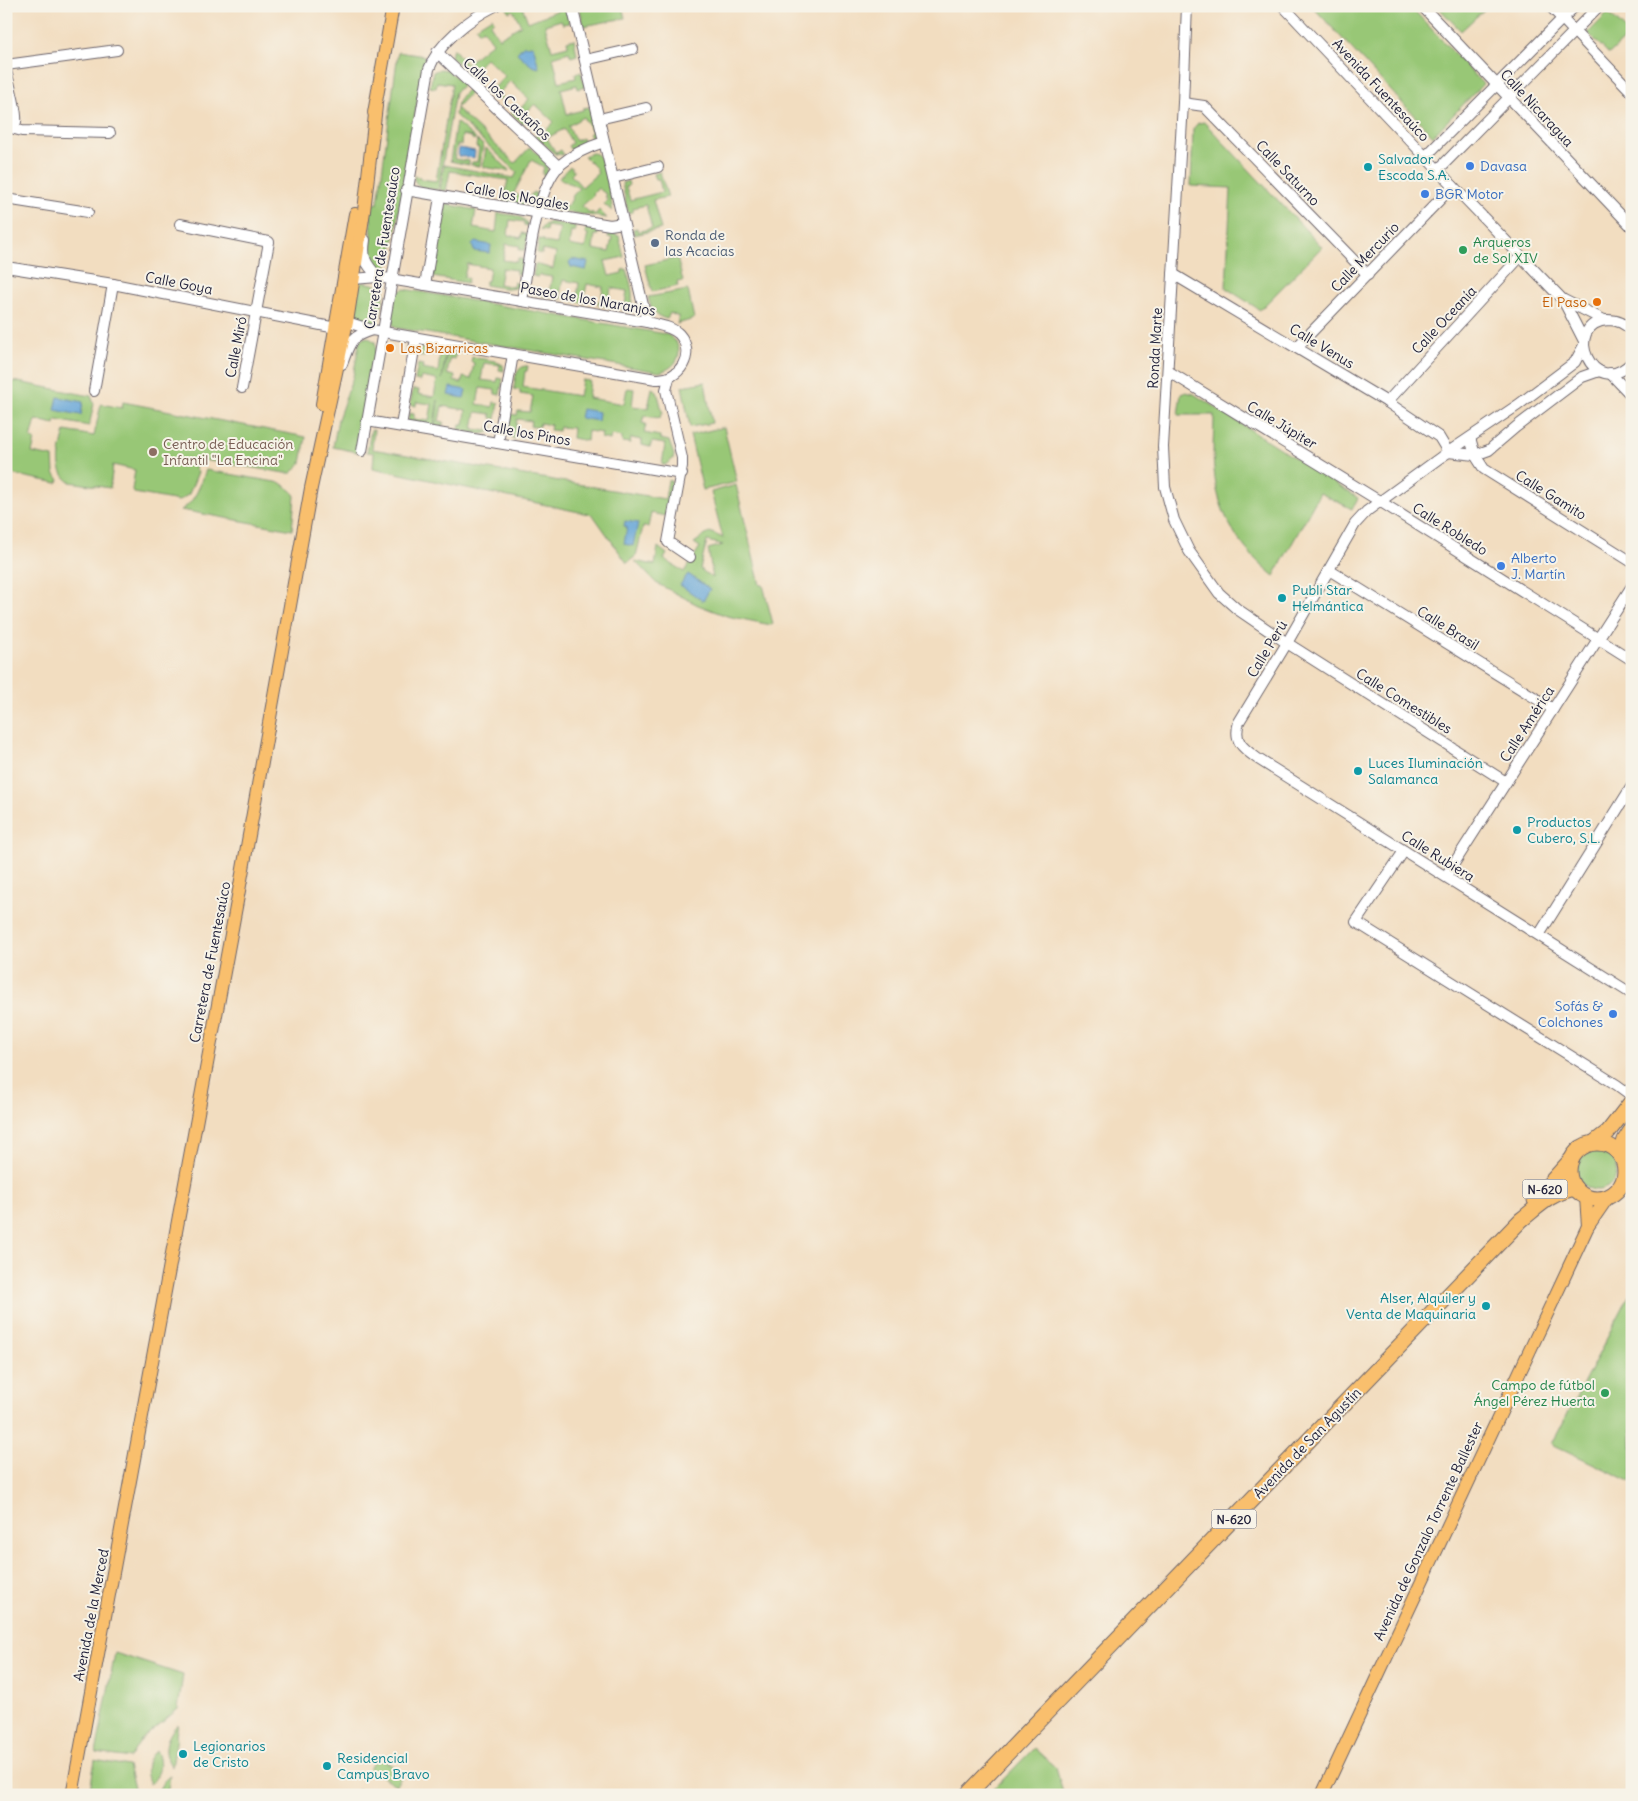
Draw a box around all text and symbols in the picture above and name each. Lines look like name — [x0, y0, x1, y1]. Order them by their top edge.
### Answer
street label: Avenida Fuentesaúco — [1329, 35, 1434, 145]
street label: Calle los Castaños — [459, 54, 555, 144]
street label: Calle Nicaragua — [1497, 66, 1577, 150]
street label: Calle Saturno — [1252, 136, 1324, 210]
place label: Salvador Escoda S.A. — [1378, 150, 1450, 184]
place label: Davasa — [1480, 157, 1527, 175]
marker: Davasa — [1464, 160, 1476, 172]
marker: Salvador Escoda S.A. — [1362, 161, 1374, 173]
street label: Carretera de Fuentesaúco — [360, 165, 404, 330]
street label: Calle los Nogales — [464, 178, 570, 214]
place label: BGR Motor — [1435, 185, 1504, 203]
marker: BGR Motor — [1419, 188, 1431, 200]
street label: Calle Mercurio — [1327, 218, 1403, 296]
place label: Ronda de las Acacias — [665, 226, 734, 260]
place label: Arqueros de Sol XIV — [1473, 233, 1538, 267]
marker: Ronda de las Acacias — [649, 237, 661, 249]
marker: Arqueros de Sol XIV — [1457, 244, 1469, 256]
street label: Calle Goya — [144, 268, 214, 298]
street label: Paseo de los Naranjos — [519, 278, 657, 320]
street label: Calle Oceanía — [1408, 282, 1480, 358]
place label: El Paso — [1542, 293, 1587, 311]
marker: El Paso — [1591, 296, 1603, 308]
street label: Ronda Marte — [1144, 307, 1166, 389]
street label: Calle Miró — [221, 315, 251, 379]
street label: Calle Venus — [1286, 320, 1358, 372]
place label: Las Bizarricas — [400, 339, 488, 357]
marker: Las Bizarricas — [384, 342, 396, 354]
street label: Calle Júpiter — [1244, 397, 1321, 453]
street label: Calle los Pinos — [482, 416, 572, 450]
place label: Centro de Educación Infantil "La Encina" — [163, 435, 293, 469]
marker: Centro de Educación Infantil "La Encina" — [147, 446, 159, 458]
street label: Calle Gamito — [1512, 466, 1590, 524]
street label: Calle Robledo — [1409, 499, 1491, 559]
place label: Alberto J. Martín — [1511, 549, 1565, 583]
marker: Alberto J. Martín — [1495, 560, 1507, 572]
place label: Publi Star Helmántica — [1292, 581, 1364, 615]
marker: Publi Star Helmántica — [1276, 592, 1288, 604]
street label: Calle Brasil — [1414, 602, 1482, 654]
street label: Calle Perú — [1243, 617, 1291, 681]
street label: Calle Comestibles — [1353, 664, 1455, 738]
street label: Calle América — [1496, 683, 1558, 765]
place label: Luces Iluminación Salamanca — [1368, 754, 1483, 788]
marker: Luces Iluminación Salamanca — [1352, 765, 1364, 777]
place label: Productos Cubero, S.L. — [1527, 813, 1600, 847]
marker: Productos Cubero, S.L. — [1511, 824, 1523, 836]
street label: Calle Rubiera — [1398, 826, 1478, 886]
street label: Carretera de Fuentesaúco — [186, 880, 235, 1044]
place label: Sofás & Colchones — [1538, 997, 1603, 1031]
marker: Sofás & Colchones — [1607, 1008, 1619, 1020]
road number: N-620 — [1522, 1180, 1568, 1198]
place label: Alser, Alquiler y Venta de Maquinaria — [1346, 1289, 1476, 1323]
marker: Alser, Alquiler y Venta de Maquinaria — [1480, 1300, 1492, 1312]
place label: Campo de fútbol Ángel Pérez Huerta — [1474, 1376, 1595, 1410]
street label: Avenida de San Agustín — [1249, 1384, 1365, 1502]
marker: Campo de fútbol Ángel Pérez Huerta — [1599, 1387, 1611, 1399]
street label: Avenida de Gonzalo Torrente Ballester — [1369, 1418, 1487, 1643]
road number: N-620 — [1212, 1510, 1256, 1528]
street label: Avenida de la Merced — [69, 1547, 113, 1683]
place label: Legionarios de Cristo — [193, 1737, 266, 1771]
marker: Legionarios de Cristo — [177, 1748, 189, 1760]
place label: Residencial Campus Bravo — [337, 1749, 430, 1783]
marker: Residencial Campus Bravo — [321, 1760, 333, 1772]

